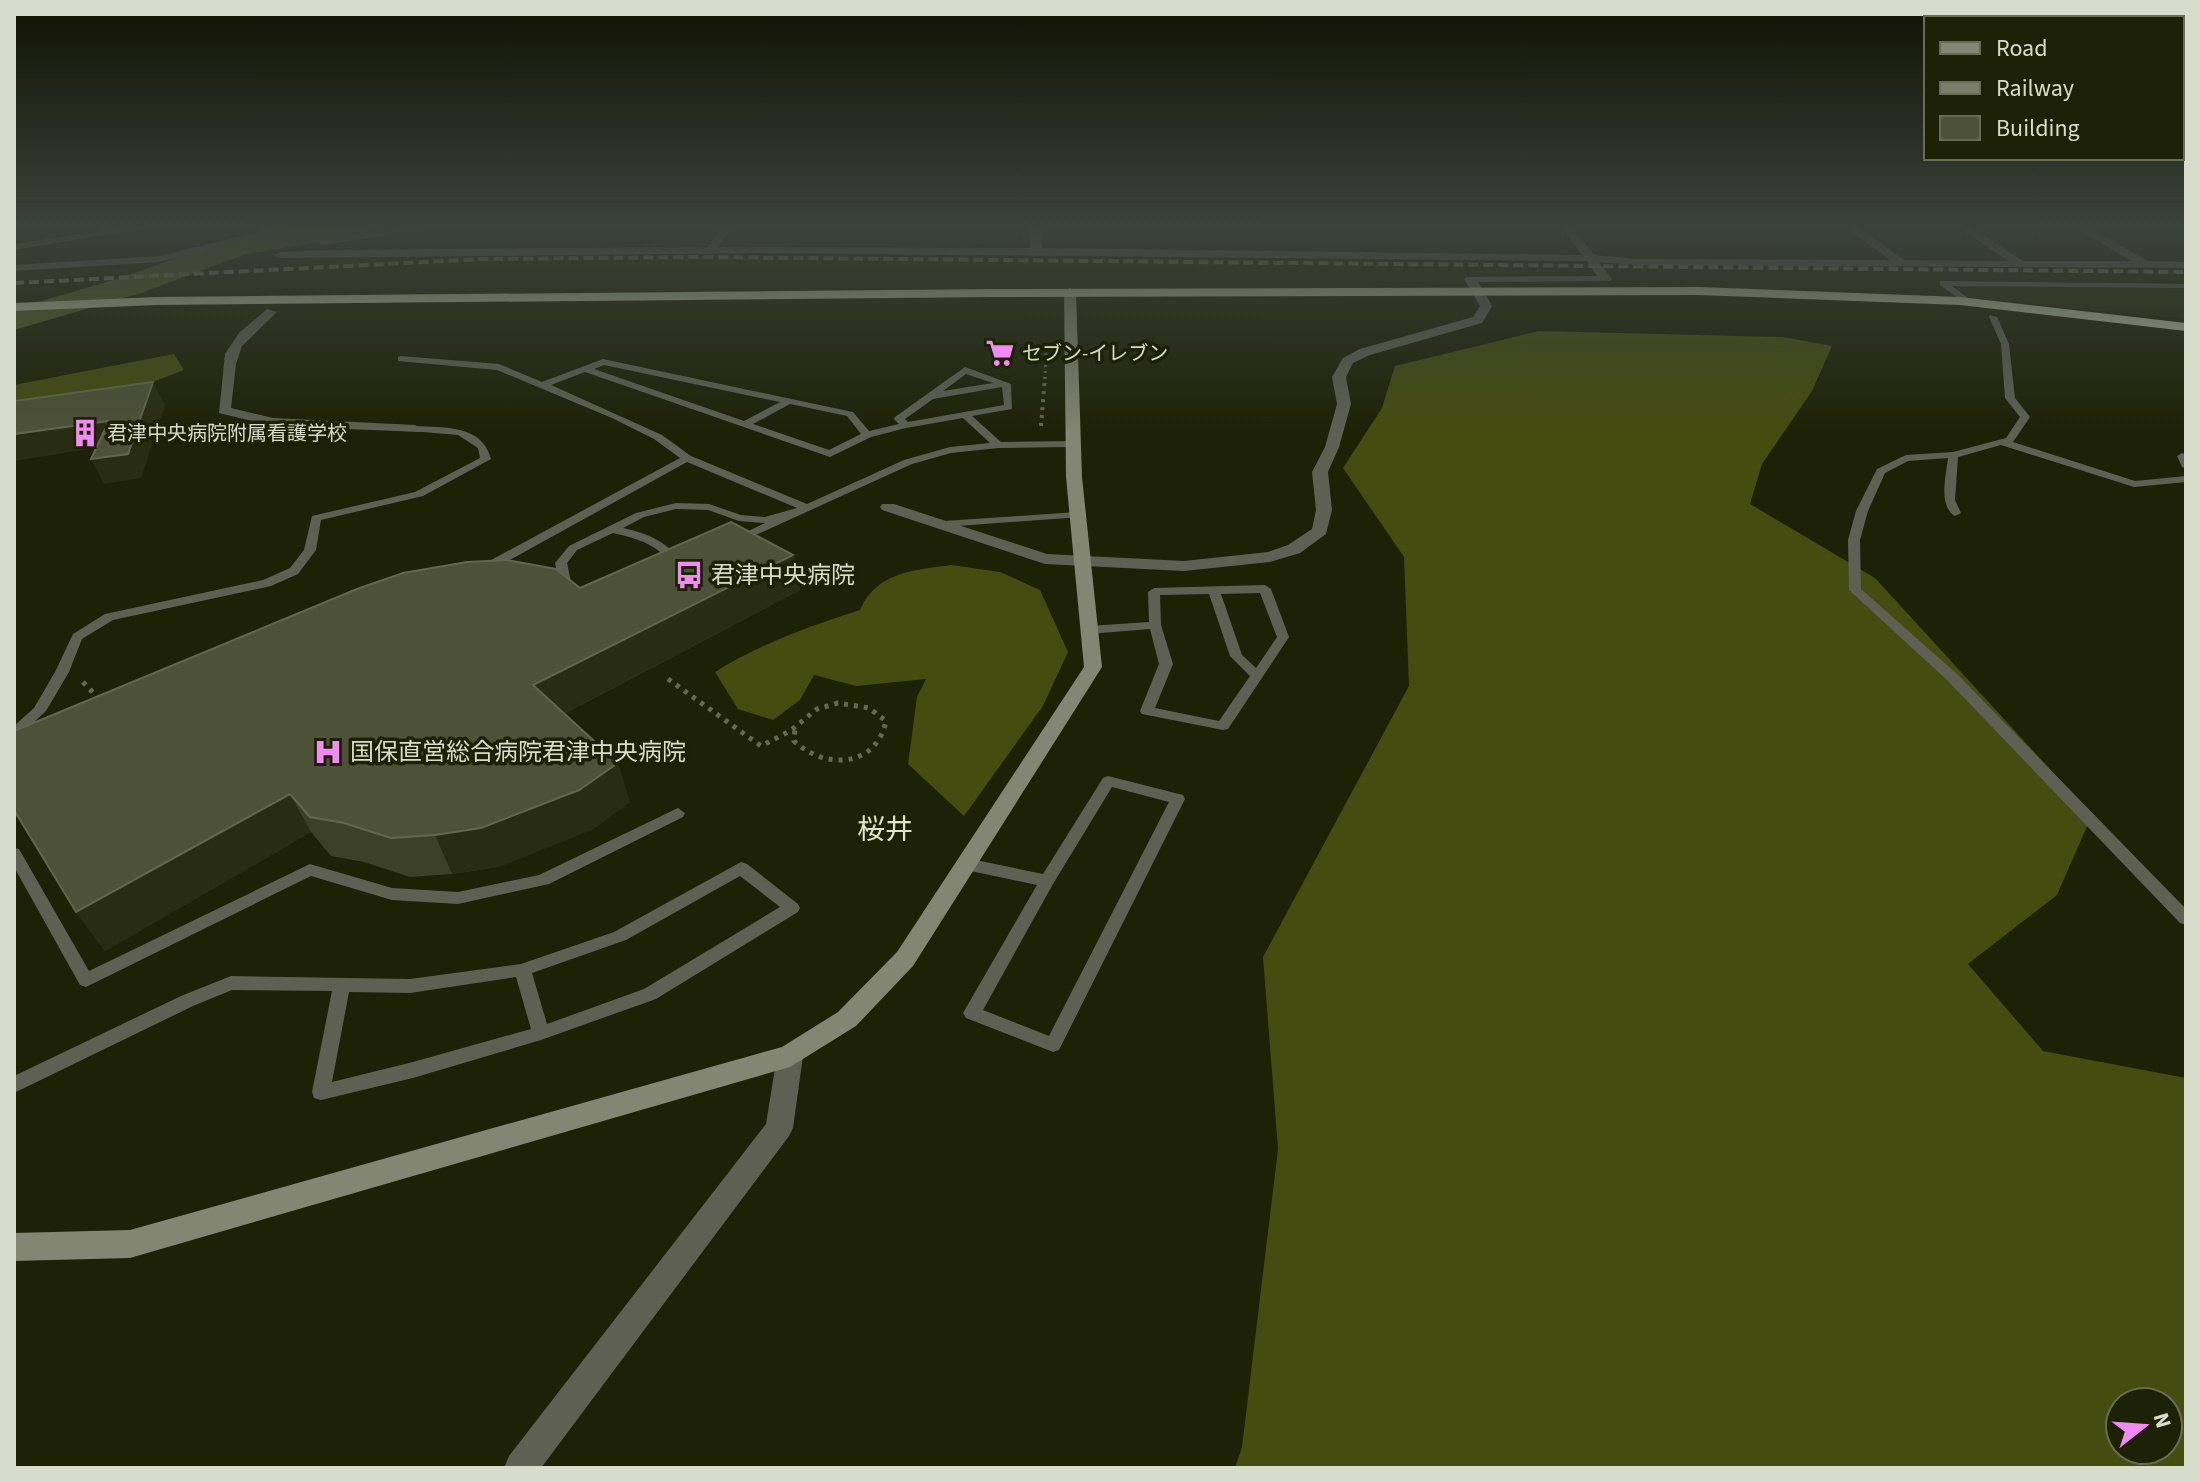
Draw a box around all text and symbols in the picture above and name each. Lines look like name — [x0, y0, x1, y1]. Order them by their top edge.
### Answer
legend — [1924, 16, 2184, 160]
text: Road — [1996, 31, 2048, 66]
text: Railway — [1996, 71, 2074, 106]
text: Building — [1996, 111, 2080, 146]
supermarket icon: セブン-イレブン — [985, 338, 1015, 368]
place label: セブン-イレブン — [1022, 340, 1168, 368]
building icon: 君津中央病院附属看護学校 — [70, 418, 100, 448]
place label: 君津中央病院附属看護学校 — [107, 420, 347, 448]
place label: 君津中央病院 — [711, 558, 855, 593]
bus stop icon: 君津中央病院 — [674, 560, 704, 590]
place label: 国保直営総合病院君津中央病院 — [350, 735, 686, 770]
hospital icon: 国保直営総合病院君津中央病院 — [313, 737, 343, 767]
district label: 桜井 — [857, 810, 913, 850]
north arrow — [2104, 1386, 2184, 1466]
text: N — [2145, 1409, 2180, 1432]

